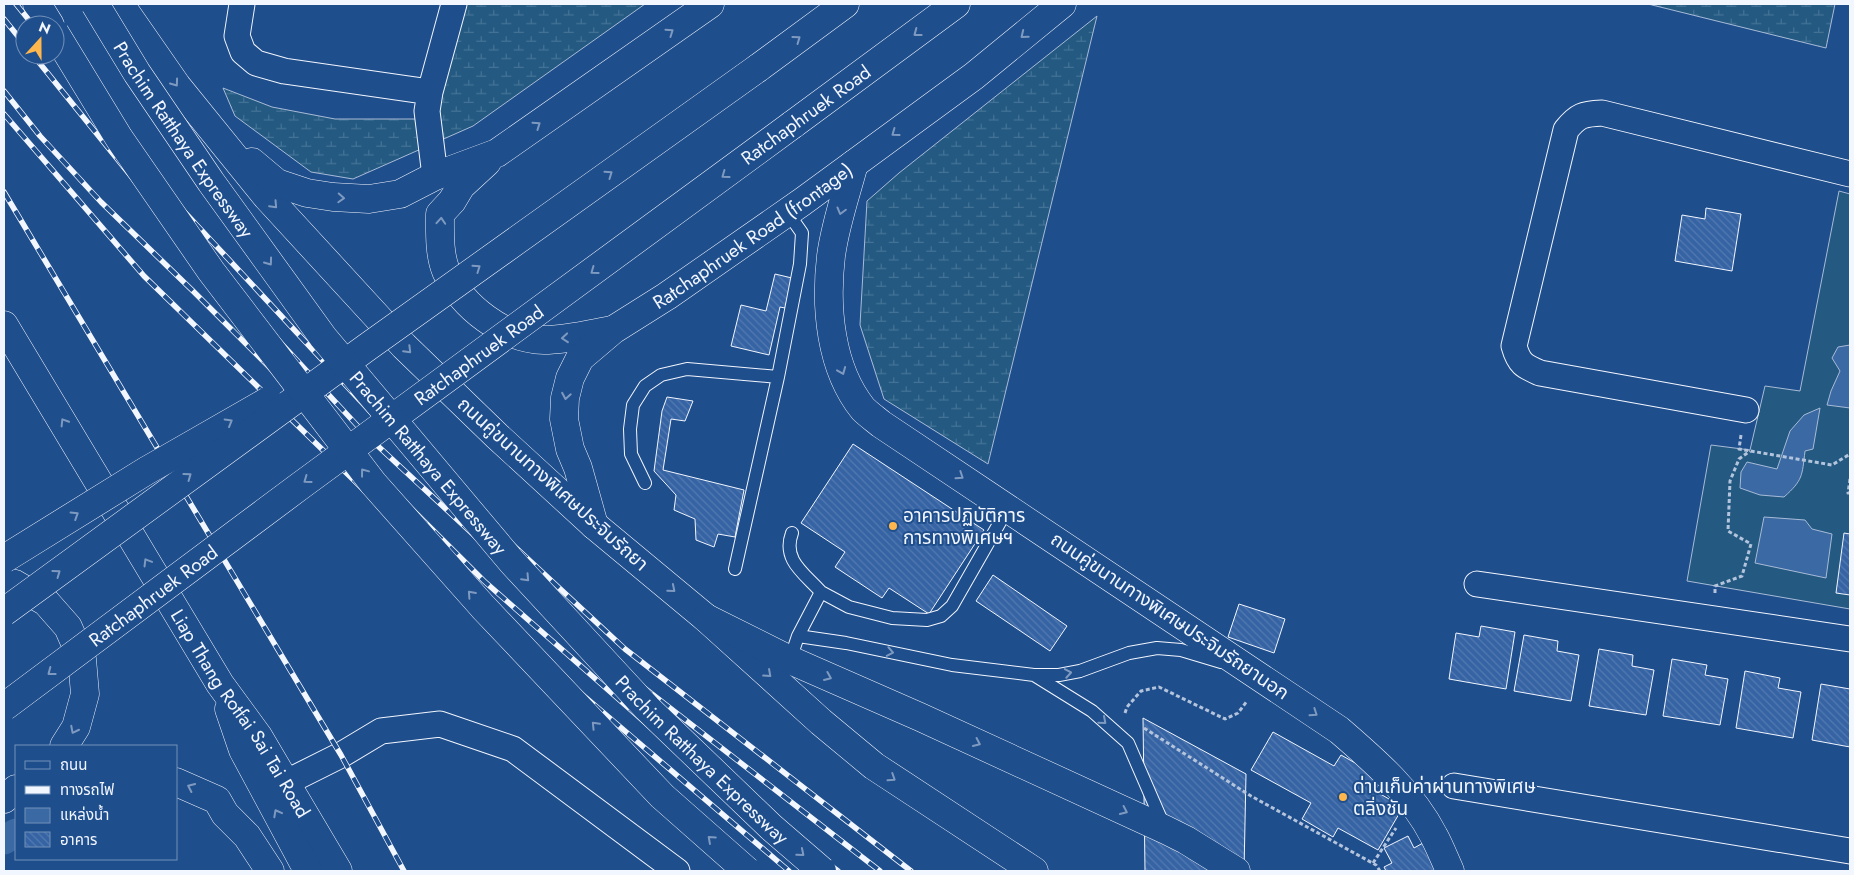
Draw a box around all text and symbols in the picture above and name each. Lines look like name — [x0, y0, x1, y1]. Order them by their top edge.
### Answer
north arrow — [15, 15, 65, 65]
text: N — [36, 17, 53, 39]
one-way arrow — [913, 27, 923, 36]
one-way arrow — [664, 29, 674, 38]
one-way arrow — [1021, 29, 1030, 38]
street label: Prachim Ratthaya Expressway — [107, 36, 261, 244]
one-way arrow — [791, 36, 801, 45]
street label: Ratchaphruek Road — [735, 59, 877, 171]
one-way arrow — [169, 77, 178, 87]
one-way arrow — [531, 122, 541, 131]
one-way arrow — [892, 127, 901, 137]
street label: Ratchaphruek Road (frontage) — [647, 156, 858, 315]
one-way arrow — [722, 169, 731, 177]
one-way arrow — [603, 171, 613, 180]
one-way arrow — [337, 192, 345, 203]
one-way arrow — [268, 200, 277, 209]
one-way arrow — [836, 206, 847, 215]
one-way arrow — [435, 216, 446, 224]
one-way arrow — [263, 256, 272, 266]
one-way arrow — [591, 265, 600, 273]
one-way arrow — [471, 266, 480, 274]
street label: Ratchaphruek Road — [408, 298, 549, 412]
one-way arrow — [560, 332, 568, 343]
one-way arrow — [403, 344, 412, 353]
street label: Prachim Ratthaya Expressway — [344, 365, 514, 561]
one-way arrow — [835, 366, 846, 375]
street label: ถนนคู่ขนานทางพิเศษประจิมรัถยา — [452, 391, 654, 577]
one-way arrow — [561, 391, 571, 400]
one-way arrow — [224, 418, 233, 428]
one-way arrow — [60, 419, 70, 428]
one-way arrow — [362, 469, 370, 478]
one-way arrow — [955, 470, 964, 480]
one-way arrow — [182, 473, 192, 482]
one-way arrow — [303, 474, 313, 483]
place label: อาคารปฏิบัติการ การทางพิเศษฯ — [903, 502, 1025, 551]
one-way arrow — [69, 511, 78, 521]
marker: อาคารปฏิบัติการ การทางพิเศษฯ — [887, 520, 899, 532]
street label: ถนนคู่ขนานทางพิเศษประจิมรัถยานอก — [1045, 526, 1295, 706]
street label: Ratchaphruek Road — [83, 539, 223, 653]
one-way arrow — [144, 558, 154, 567]
one-way arrow — [51, 570, 60, 578]
one-way arrow — [520, 572, 529, 581]
one-way arrow — [666, 584, 675, 592]
one-way arrow — [468, 590, 477, 599]
street label: Liap Thang Rotfai Sai Tai Road — [165, 604, 317, 823]
one-way arrow — [886, 646, 895, 656]
one-way arrow — [48, 666, 57, 674]
one-way arrow — [762, 668, 771, 677]
street label: Prachim Ratthaya Expressway — [610, 669, 795, 851]
one-way arrow — [1064, 669, 1072, 679]
one-way arrow — [823, 670, 832, 681]
one-way arrow — [1308, 707, 1317, 716]
one-way arrow — [1098, 716, 1107, 725]
one-way arrow — [592, 721, 601, 730]
one-way arrow — [70, 725, 80, 734]
one-way arrow — [972, 736, 981, 747]
legend — [15, 745, 178, 860]
text: ถนน — [60, 754, 87, 776]
one-way arrow — [887, 772, 896, 781]
place label: ด่านเก็บค่าผ่านทางพิเศษ ตลิ่งชัน — [1353, 773, 1536, 822]
text: ทางรถไฟ — [60, 779, 114, 801]
one-way arrow — [187, 783, 196, 794]
marker: ด่านเก็บค่าผ่านทางพิเศษ ตลิ่งชัน — [1337, 791, 1349, 803]
text: แหล่งน้ำ — [60, 804, 109, 826]
one-way arrow — [1119, 805, 1128, 815]
one-way arrow — [273, 809, 283, 818]
text: อาคาร — [60, 829, 97, 851]
one-way arrow — [707, 836, 716, 845]
one-way arrow — [796, 848, 805, 857]

